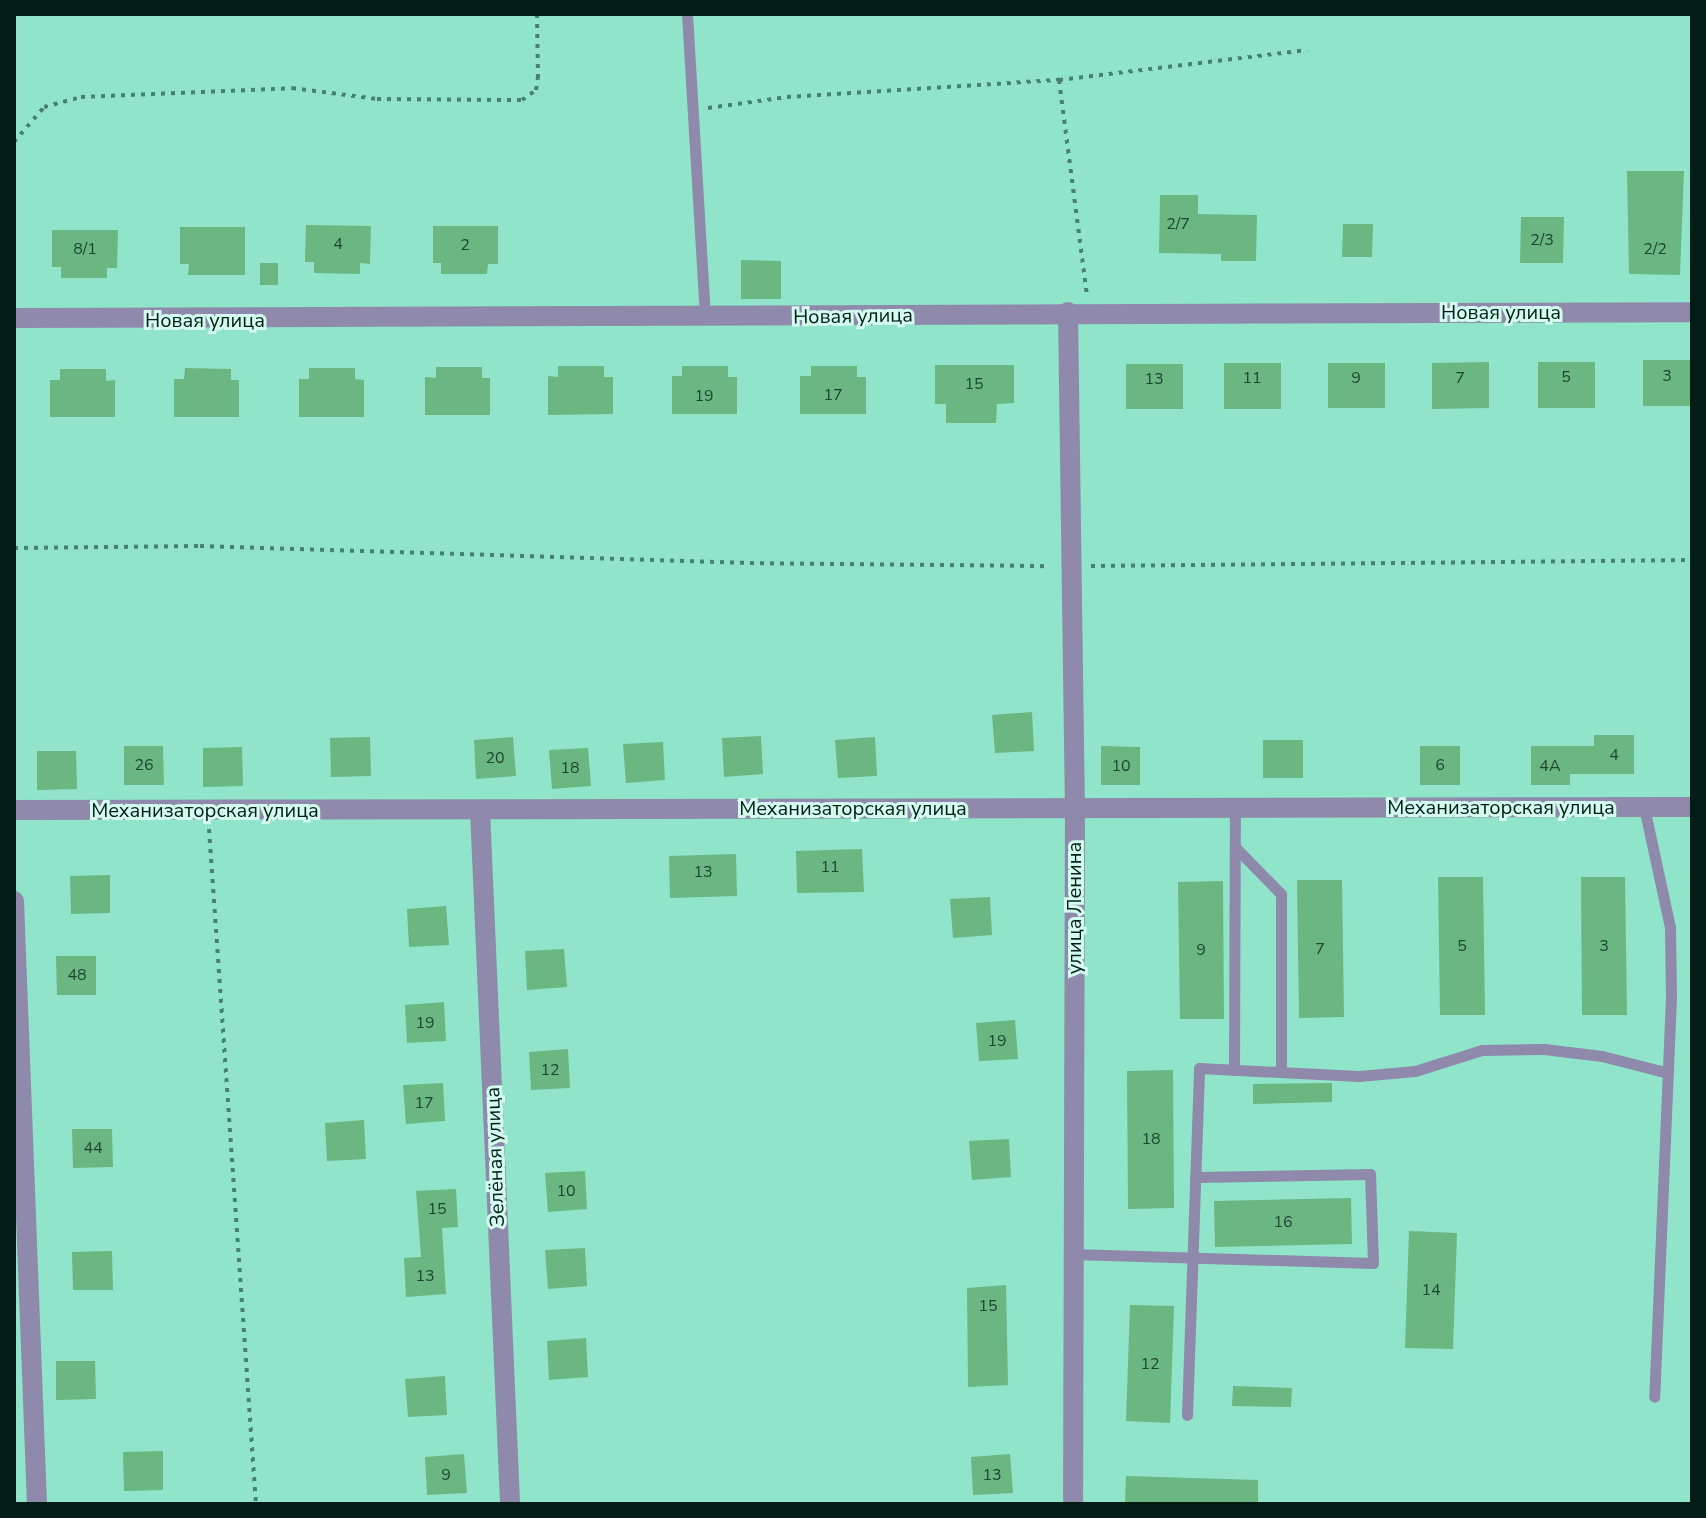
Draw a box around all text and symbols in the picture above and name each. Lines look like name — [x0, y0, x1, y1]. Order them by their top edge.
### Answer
house number: 2/7 — [1166, 214, 1190, 234]
house number: 2/3 — [1530, 230, 1554, 250]
house number: 4 — [333, 234, 343, 254]
house number: 2 — [460, 235, 470, 255]
house number: 8/1 — [73, 239, 97, 259]
house number: 2/2 — [1643, 239, 1667, 259]
street label: Новая улица — [1441, 300, 1561, 324]
street label: Новая улица — [793, 303, 913, 329]
street label: Новая улица — [145, 308, 265, 332]
house number: 3 — [1662, 366, 1672, 386]
house number: 5 — [1561, 367, 1571, 387]
house number: 11 — [1242, 368, 1262, 388]
house number: 9 — [1351, 368, 1361, 388]
house number: 7 — [1455, 368, 1465, 388]
house number: 13 — [1144, 369, 1164, 389]
house number: 15 — [964, 374, 984, 394]
house number: 17 — [823, 385, 843, 405]
house number: 19 — [694, 386, 714, 406]
house number: 4 — [1609, 745, 1619, 765]
house number: 20 — [485, 748, 505, 768]
house number: 26 — [134, 755, 154, 775]
house number: 6 — [1435, 755, 1445, 775]
house number: 10 — [1111, 756, 1131, 776]
house number: 4А — [1539, 756, 1561, 776]
house number: 18 — [560, 758, 580, 778]
street label: Механизаторская улица — [1387, 795, 1615, 819]
street label: Механизаторская улица — [739, 796, 967, 820]
street label: Механизаторская улица — [91, 798, 319, 822]
street label: улица Ленина — [1062, 842, 1086, 974]
house number: 11 — [820, 857, 840, 877]
house number: 13 — [693, 862, 713, 882]
house number: 5 — [1457, 936, 1467, 956]
house number: 3 — [1599, 936, 1609, 956]
house number: 7 — [1315, 939, 1325, 959]
house number: 9 — [1196, 940, 1206, 960]
house number: 48 — [67, 965, 87, 985]
house number: 19 — [415, 1013, 435, 1033]
house number: 19 — [987, 1031, 1007, 1051]
house number: 12 — [540, 1060, 560, 1080]
street label: Зелёная улица — [481, 1087, 509, 1227]
house number: 17 — [414, 1093, 434, 1113]
house number: 18 — [1141, 1129, 1161, 1149]
house number: 44 — [83, 1138, 103, 1158]
house number: 10 — [556, 1181, 576, 1201]
house number: 15 — [427, 1199, 447, 1219]
house number: 16 — [1273, 1212, 1293, 1232]
house number: 13 — [415, 1266, 435, 1286]
house number: 14 — [1421, 1280, 1441, 1300]
house number: 15 — [978, 1296, 998, 1316]
house number: 12 — [1140, 1354, 1160, 1374]
house number: 9 — [441, 1465, 451, 1485]
house number: 13 — [982, 1465, 1002, 1485]

